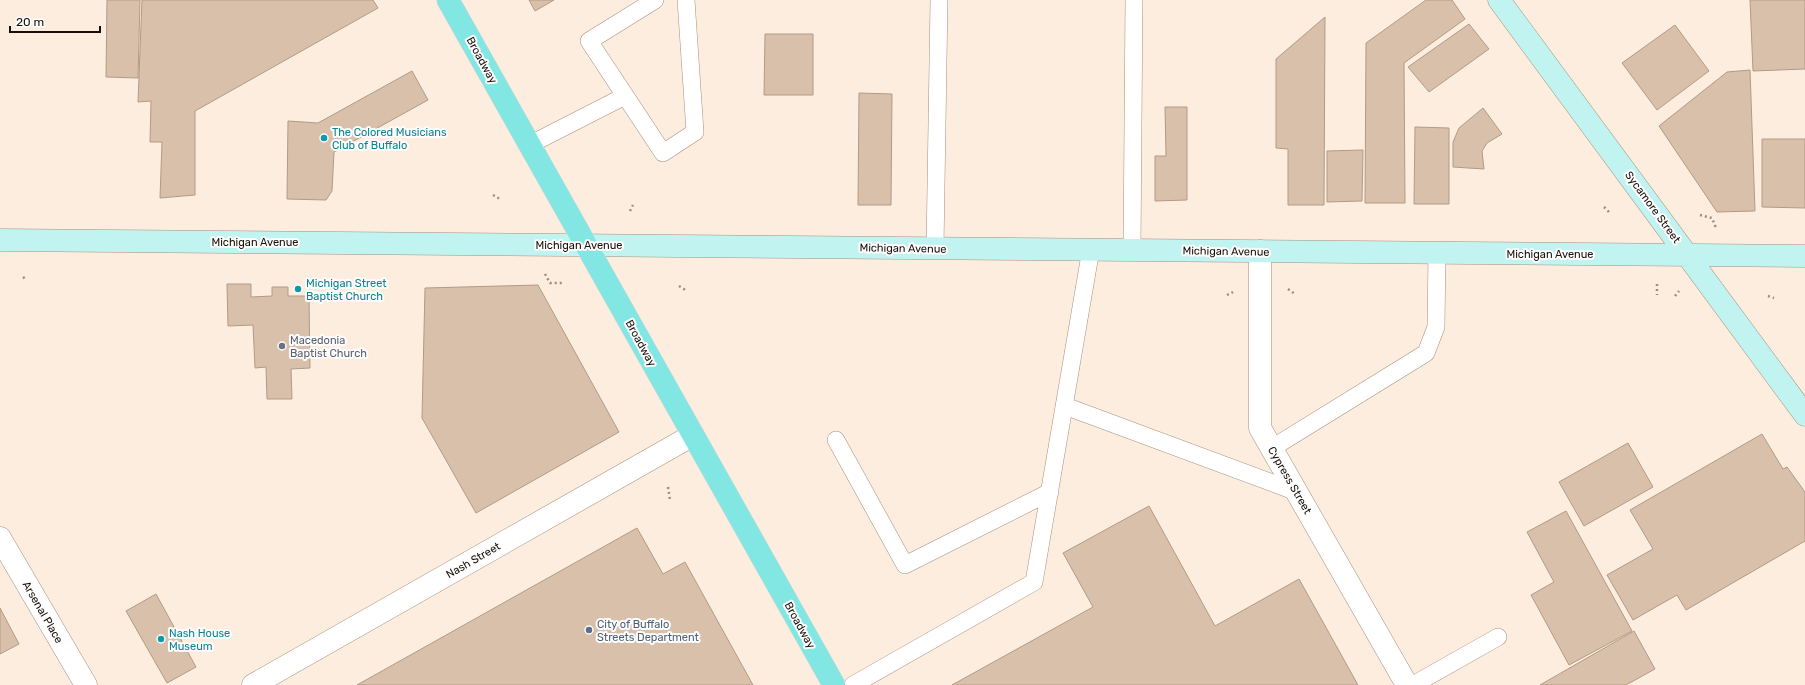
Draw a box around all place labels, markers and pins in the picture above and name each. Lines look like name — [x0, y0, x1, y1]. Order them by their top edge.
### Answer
place label: The Colored Musicians Club of Buffalo — [332, 126, 447, 152]
marker: The Colored Musicians Club of Buffalo — [319, 133, 329, 143]
place label: Michigan Street Baptist Church — [306, 277, 387, 303]
marker: Michigan Street Baptist Church — [293, 284, 303, 294]
place label: Macedonia Baptist Church — [290, 334, 367, 360]
marker: Macedonia Baptist Church — [277, 341, 287, 351]
place label: City of Buffalo Streets Department — [597, 618, 699, 644]
marker: City of Buffalo Streets Department — [584, 625, 594, 635]
place label: Nash House Museum — [169, 627, 230, 653]
marker: Nash House Museum — [156, 634, 166, 644]

